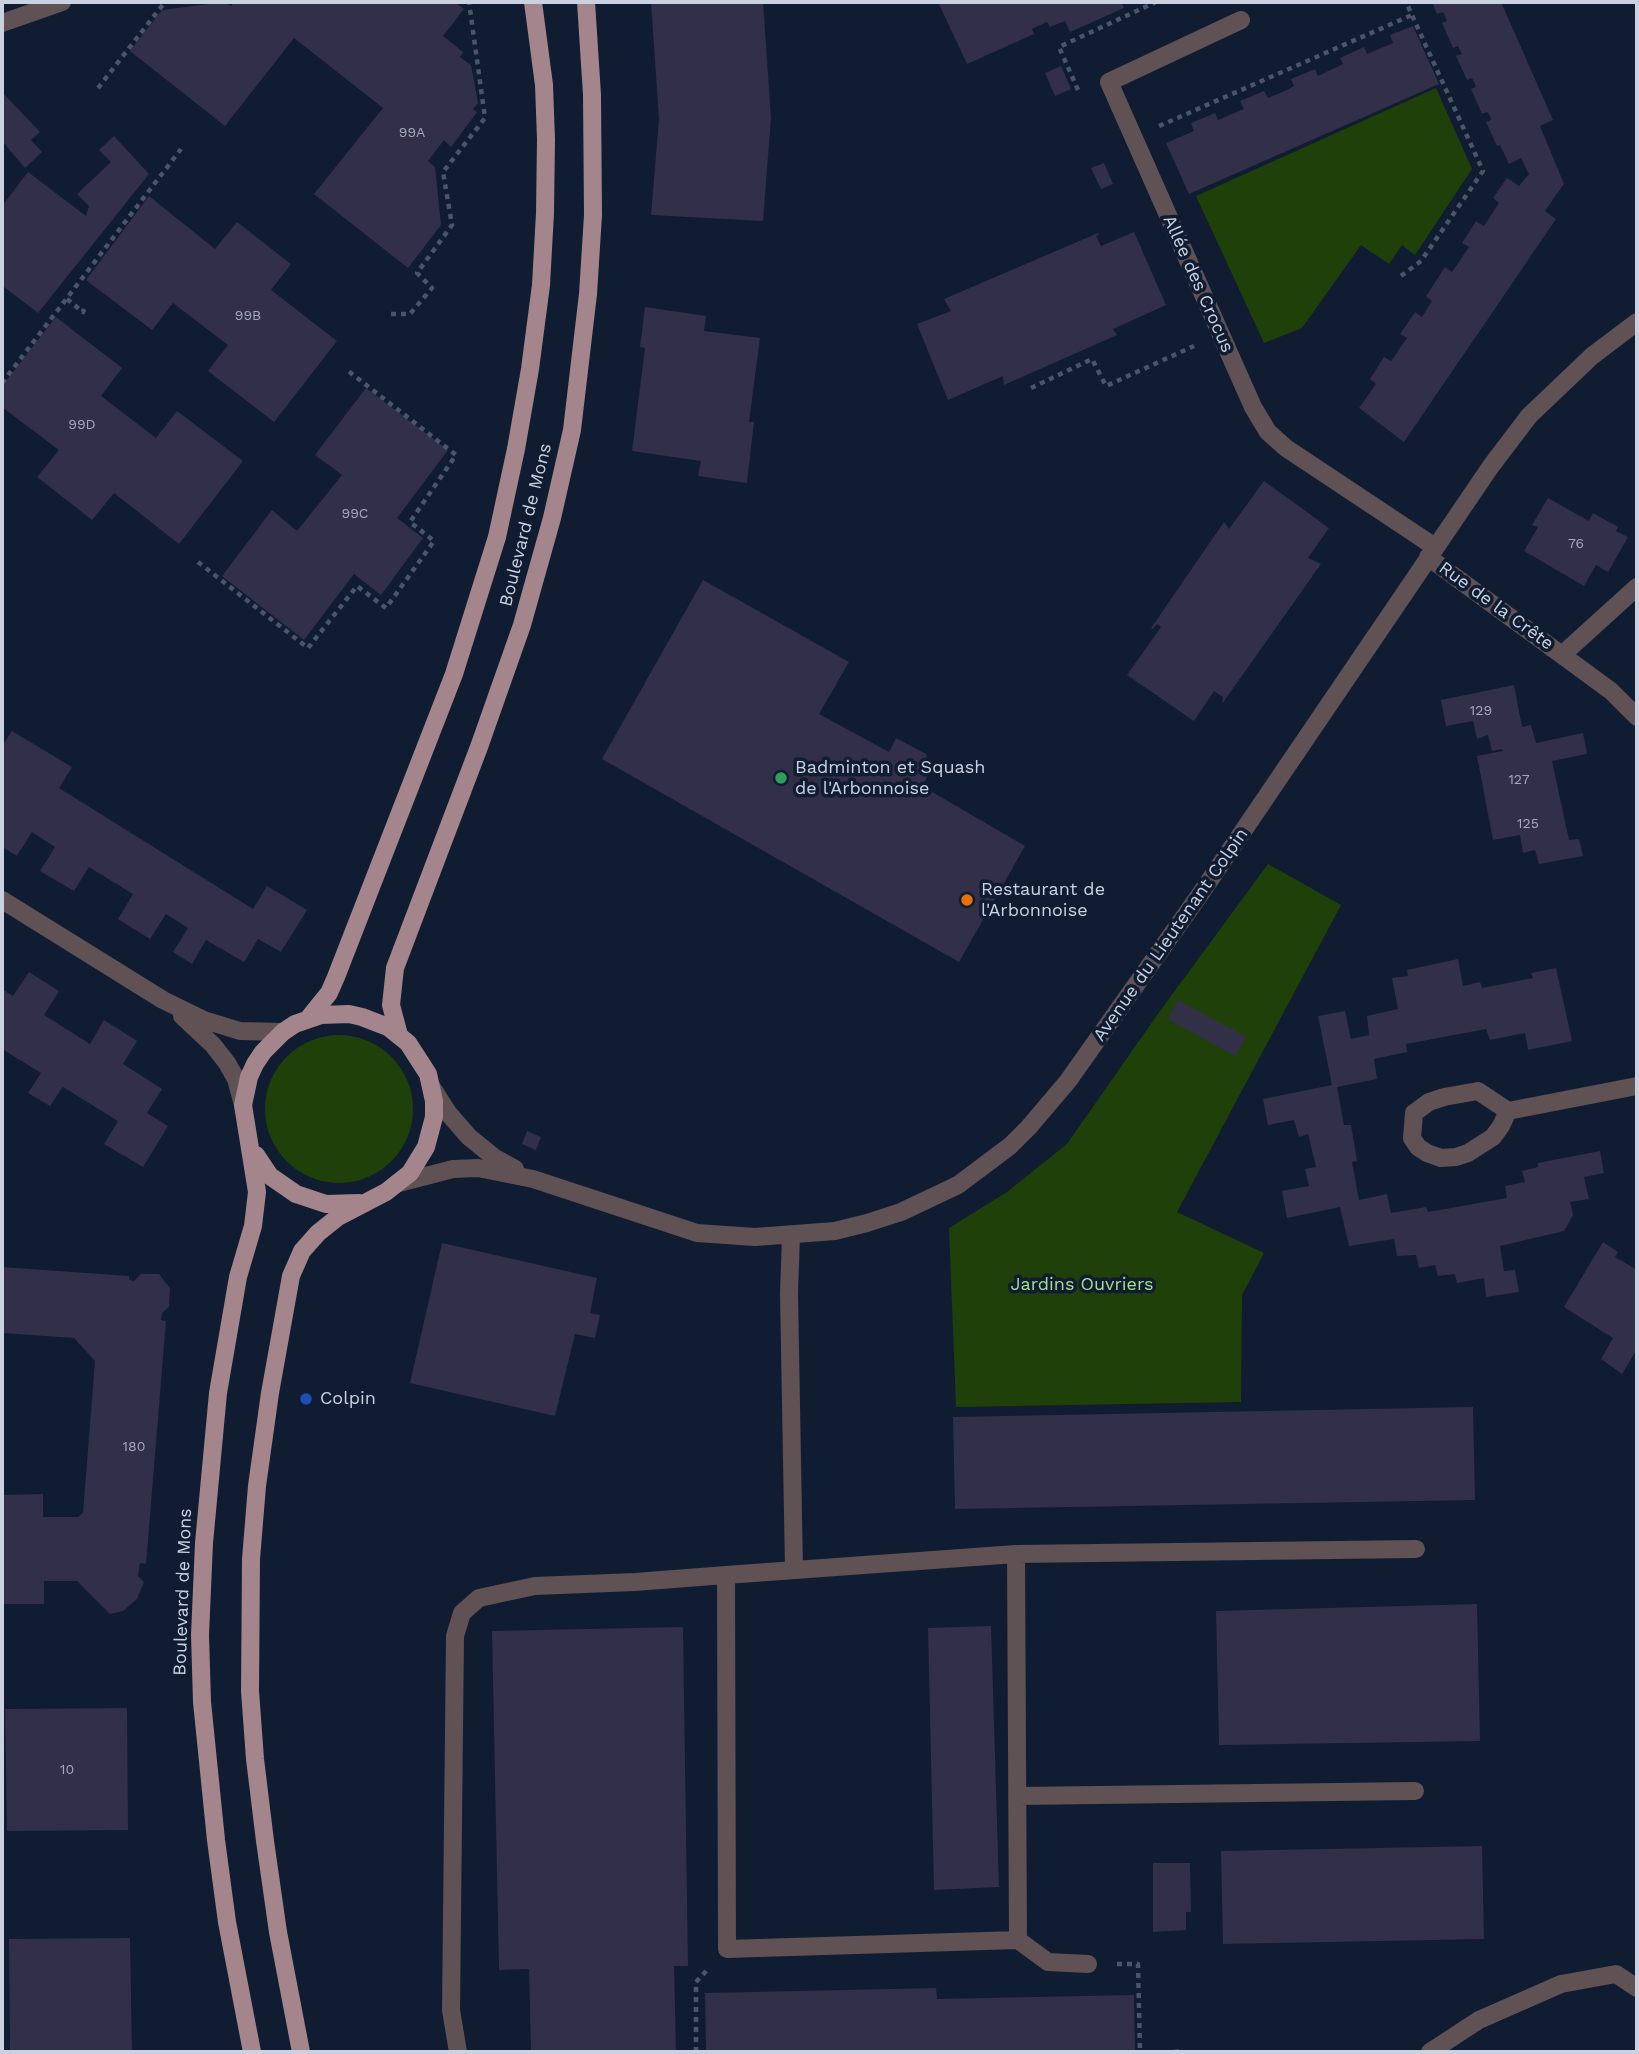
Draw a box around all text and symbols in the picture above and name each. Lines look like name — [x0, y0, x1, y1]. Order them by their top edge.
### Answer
house number: 99A — [399, 125, 425, 141]
street label: Allée des Crocus — [1158, 212, 1238, 356]
house number: 99B — [235, 308, 261, 324]
house number: 99D — [68, 417, 96, 433]
street label: Boulevard de Mons — [495, 441, 557, 609]
house number: 99C — [342, 506, 368, 522]
house number: 76 — [1568, 536, 1584, 552]
street label: Rue de la Crête — [1434, 557, 1558, 655]
house number: 129 — [1470, 703, 1492, 719]
place label: Badminton et Squash de l'Arbonnoise — [795, 757, 985, 800]
marker: Badminton et Squash de l'Arbonnoise — [773, 770, 789, 786]
house number: 127 — [1508, 772, 1530, 788]
house number: 125 — [1517, 816, 1539, 832]
street label: Avenue du Lieutenant Colpin — [1089, 824, 1253, 1046]
place label: Restaurant de l'Arbonnoise — [981, 879, 1105, 922]
marker: Restaurant de l'Arbonnoise — [959, 892, 975, 908]
park label: Jardins Ouvriers — [1011, 1274, 1153, 1296]
place label: Colpin — [320, 1388, 376, 1410]
marker: Colpin — [298, 1391, 314, 1407]
house number: 180 — [123, 1439, 145, 1455]
street label: Boulevard de Mons — [169, 1508, 197, 1676]
house number: 10 — [60, 1762, 74, 1778]

